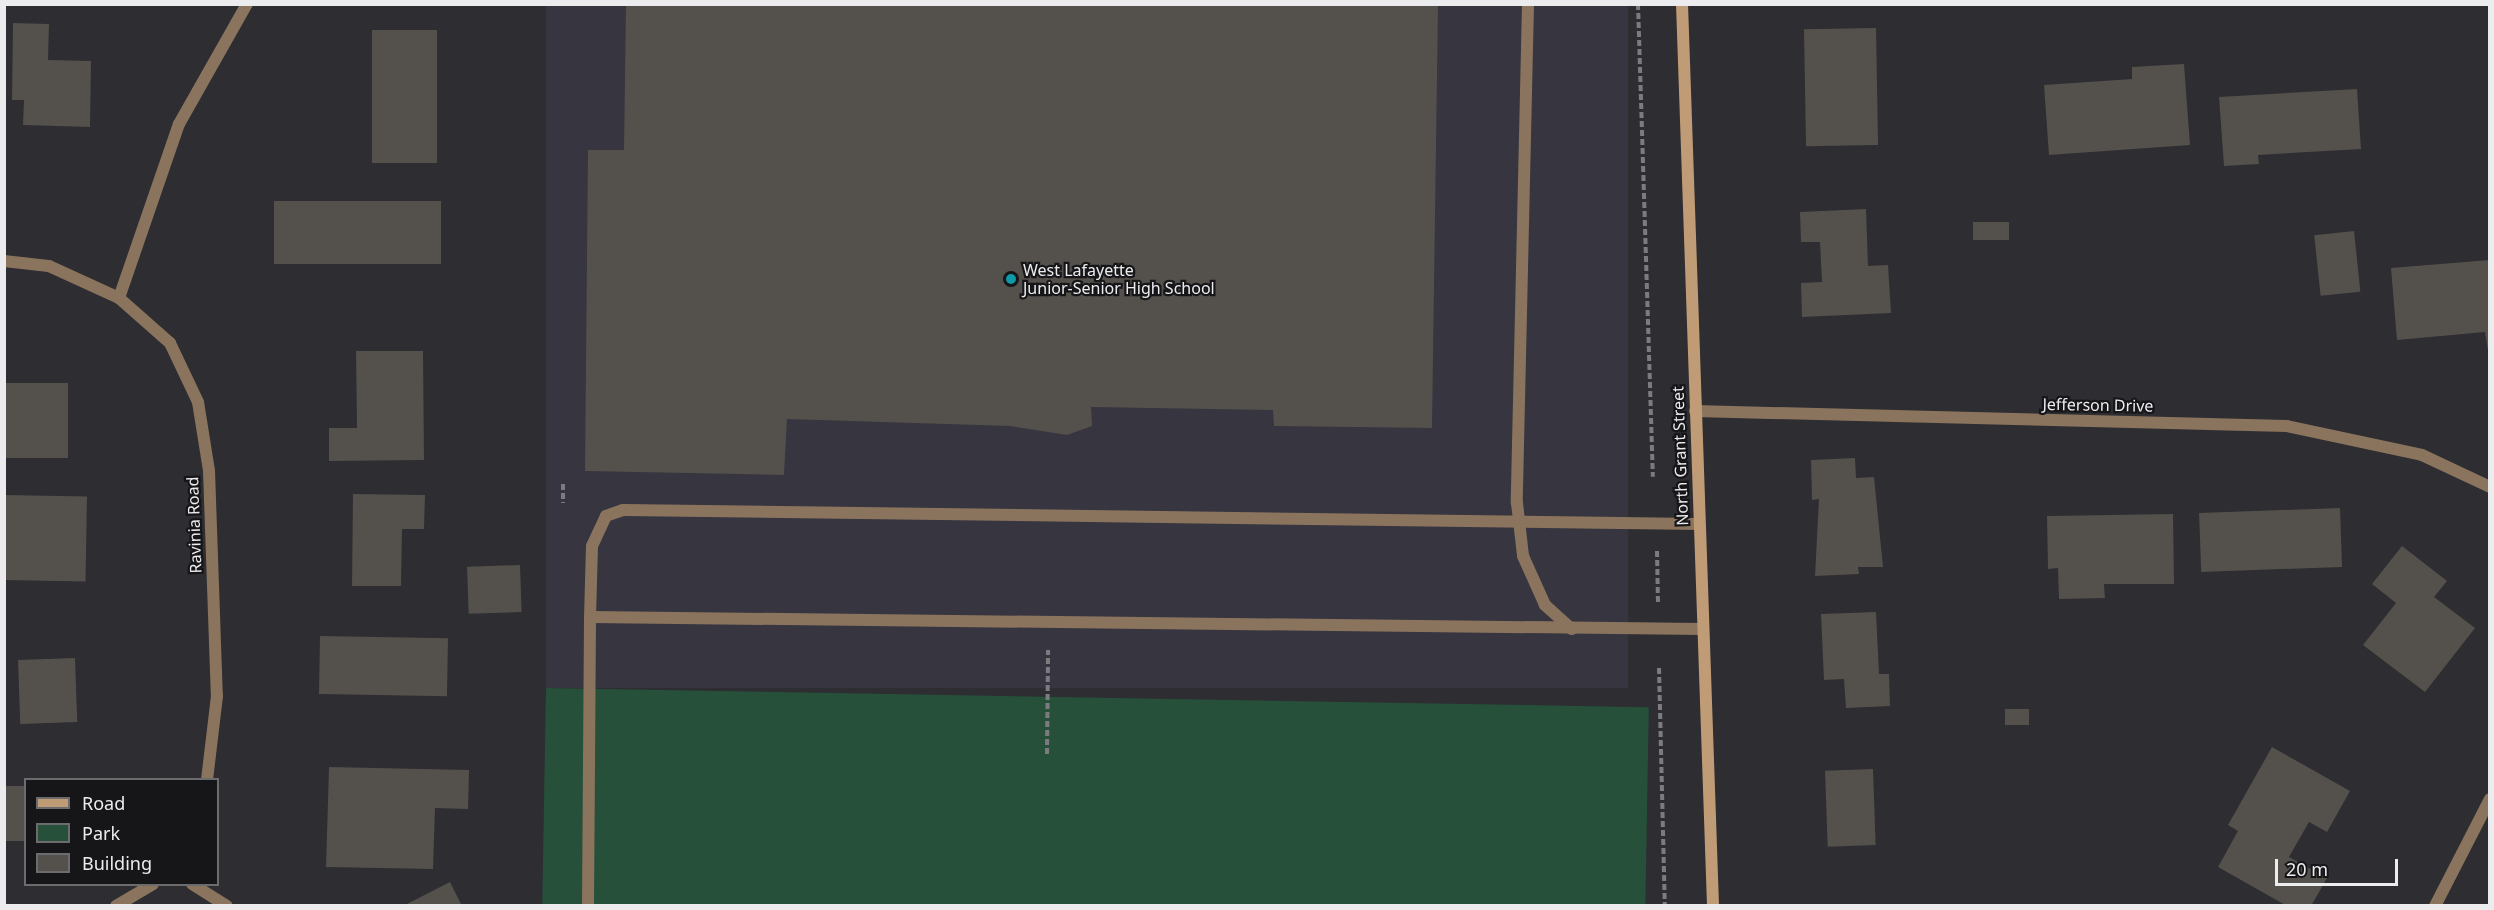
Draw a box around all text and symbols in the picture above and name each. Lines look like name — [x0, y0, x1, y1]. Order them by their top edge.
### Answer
place label: West Lafayette Junior-Senior High School — [1023, 260, 1215, 298]
marker: West Lafayette Junior-Senior High School — [1004, 272, 1018, 286]
street label: North Grant Street — [1668, 386, 1692, 526]
street label: Jefferson Drive — [2042, 394, 2154, 416]
street label: Ravinia Road — [183, 476, 205, 574]
legend — [24, 778, 219, 886]
text: Road — [82, 791, 125, 815]
text: Park — [82, 821, 120, 845]
scale bar — [2278, 847, 2401, 885]
text: Building — [82, 851, 152, 875]
text: 20 m — [2286, 857, 2328, 881]

